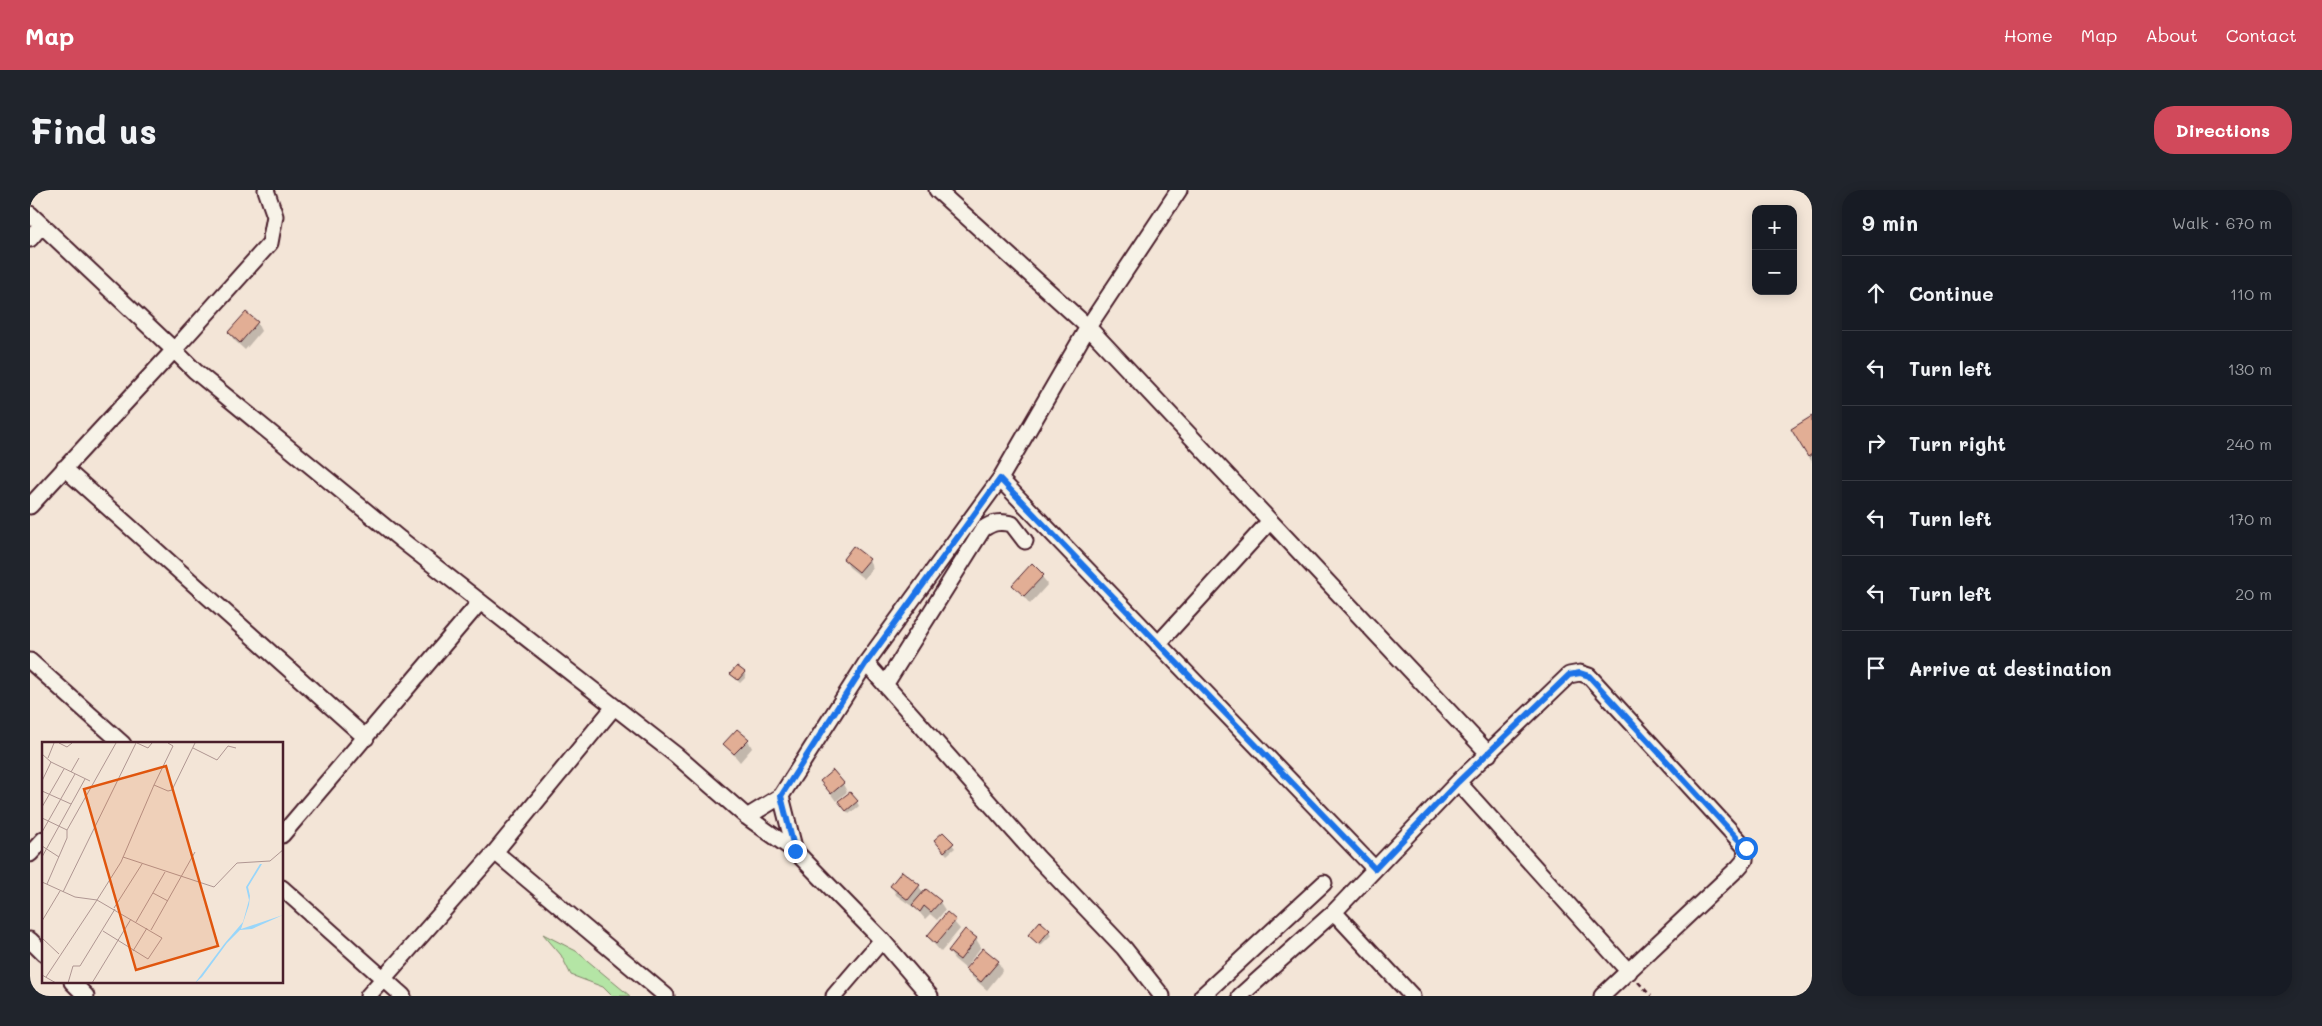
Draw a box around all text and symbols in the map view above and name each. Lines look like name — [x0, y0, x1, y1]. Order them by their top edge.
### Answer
text: Map — [25, 20, 74, 51]
text: Home — [2004, 23, 2053, 47]
text: Map — [2081, 23, 2117, 47]
text: About — [2145, 23, 2198, 47]
text: Contact — [2226, 23, 2297, 47]
button: Directions — [2154, 106, 2292, 154]
text: Find us — [30, 107, 157, 153]
map controls — [1752, 205, 1797, 295]
button: + — [1752, 205, 1797, 250]
text: 9 min — [1862, 209, 1918, 236]
text: Walk · 670 m — [2172, 212, 2272, 233]
button: − — [1752, 250, 1797, 295]
icon: ahead — [1862, 279, 1890, 307]
text: Continue — [1909, 281, 1994, 306]
text: 110 m — [2230, 283, 2272, 304]
icon: left — [1862, 354, 1890, 382]
text: Turn left — [1909, 356, 1992, 381]
text: 130 m — [2228, 358, 2272, 379]
icon: right — [1862, 429, 1890, 457]
text: Turn right — [1909, 431, 2006, 456]
text: 240 m — [2226, 433, 2272, 454]
icon: left — [1862, 504, 1890, 532]
text: Turn left — [1909, 506, 1992, 531]
text: 170 m — [2228, 508, 2272, 529]
icon: left — [1862, 579, 1890, 607]
text: Turn left — [1909, 581, 1992, 606]
text: 20 m — [2235, 583, 2272, 604]
icon: arrive — [1862, 654, 1890, 682]
text: Arrive at destination — [1909, 656, 2112, 681]
inset map — [42, 742, 284, 984]
route start — [1735, 837, 1758, 860]
route end — [784, 840, 807, 863]

